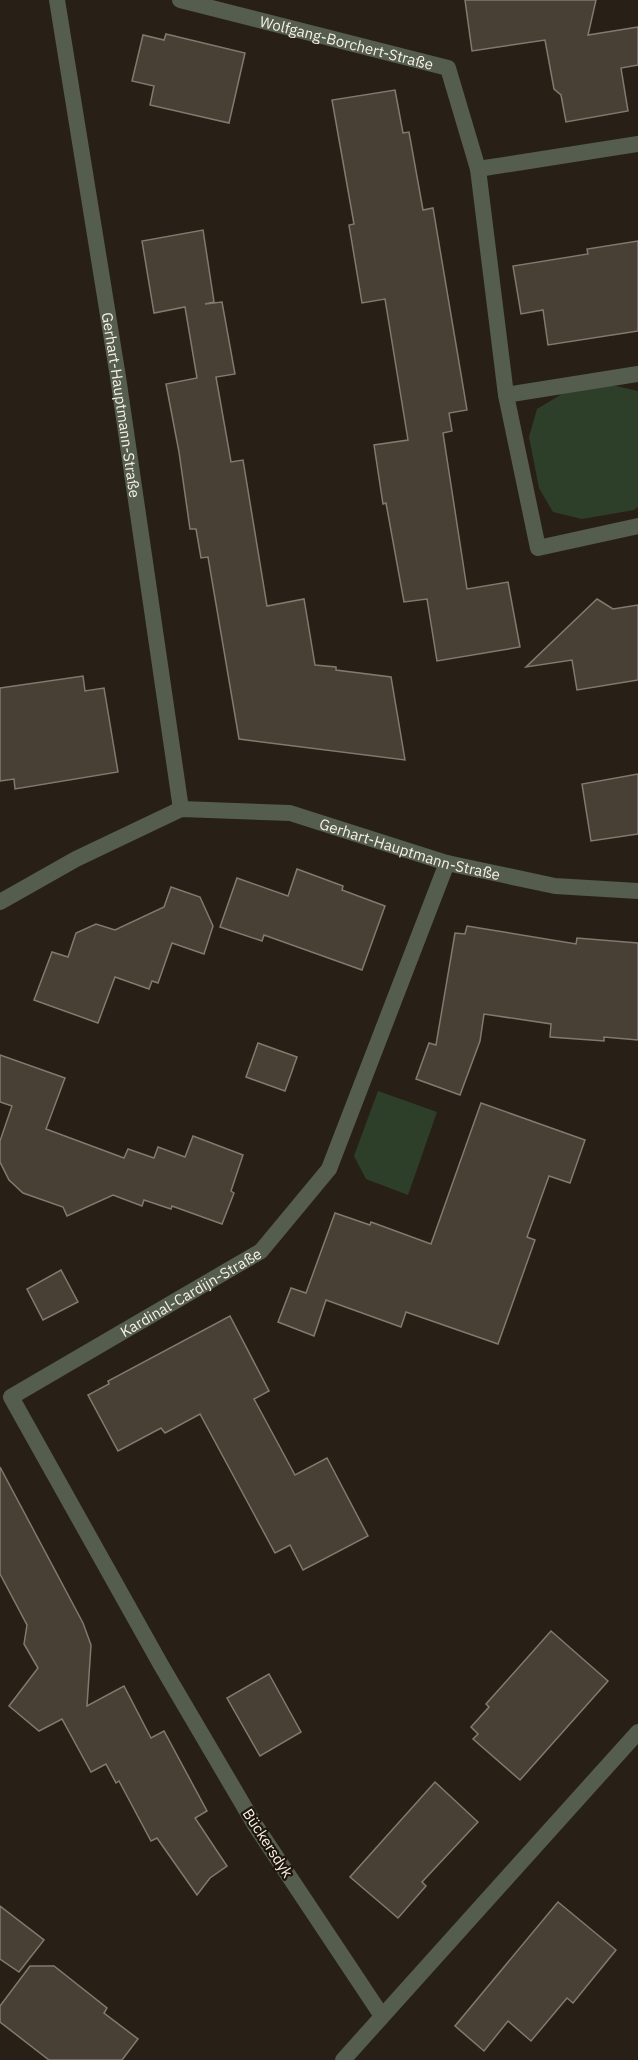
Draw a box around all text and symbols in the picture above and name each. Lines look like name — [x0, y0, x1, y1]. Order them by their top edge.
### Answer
street label: Wolfgang-Borchert-Straße — [258, 11, 435, 73]
street label: Gerhart-Hauptmann-Straße — [98, 311, 145, 499]
street label: Gerhart-Hauptmann-Straße — [317, 814, 502, 884]
street label: Kardinal-Cardijn-Straße — [116, 1243, 265, 1341]
street label: Bückersdyk — [239, 1805, 297, 1881]

